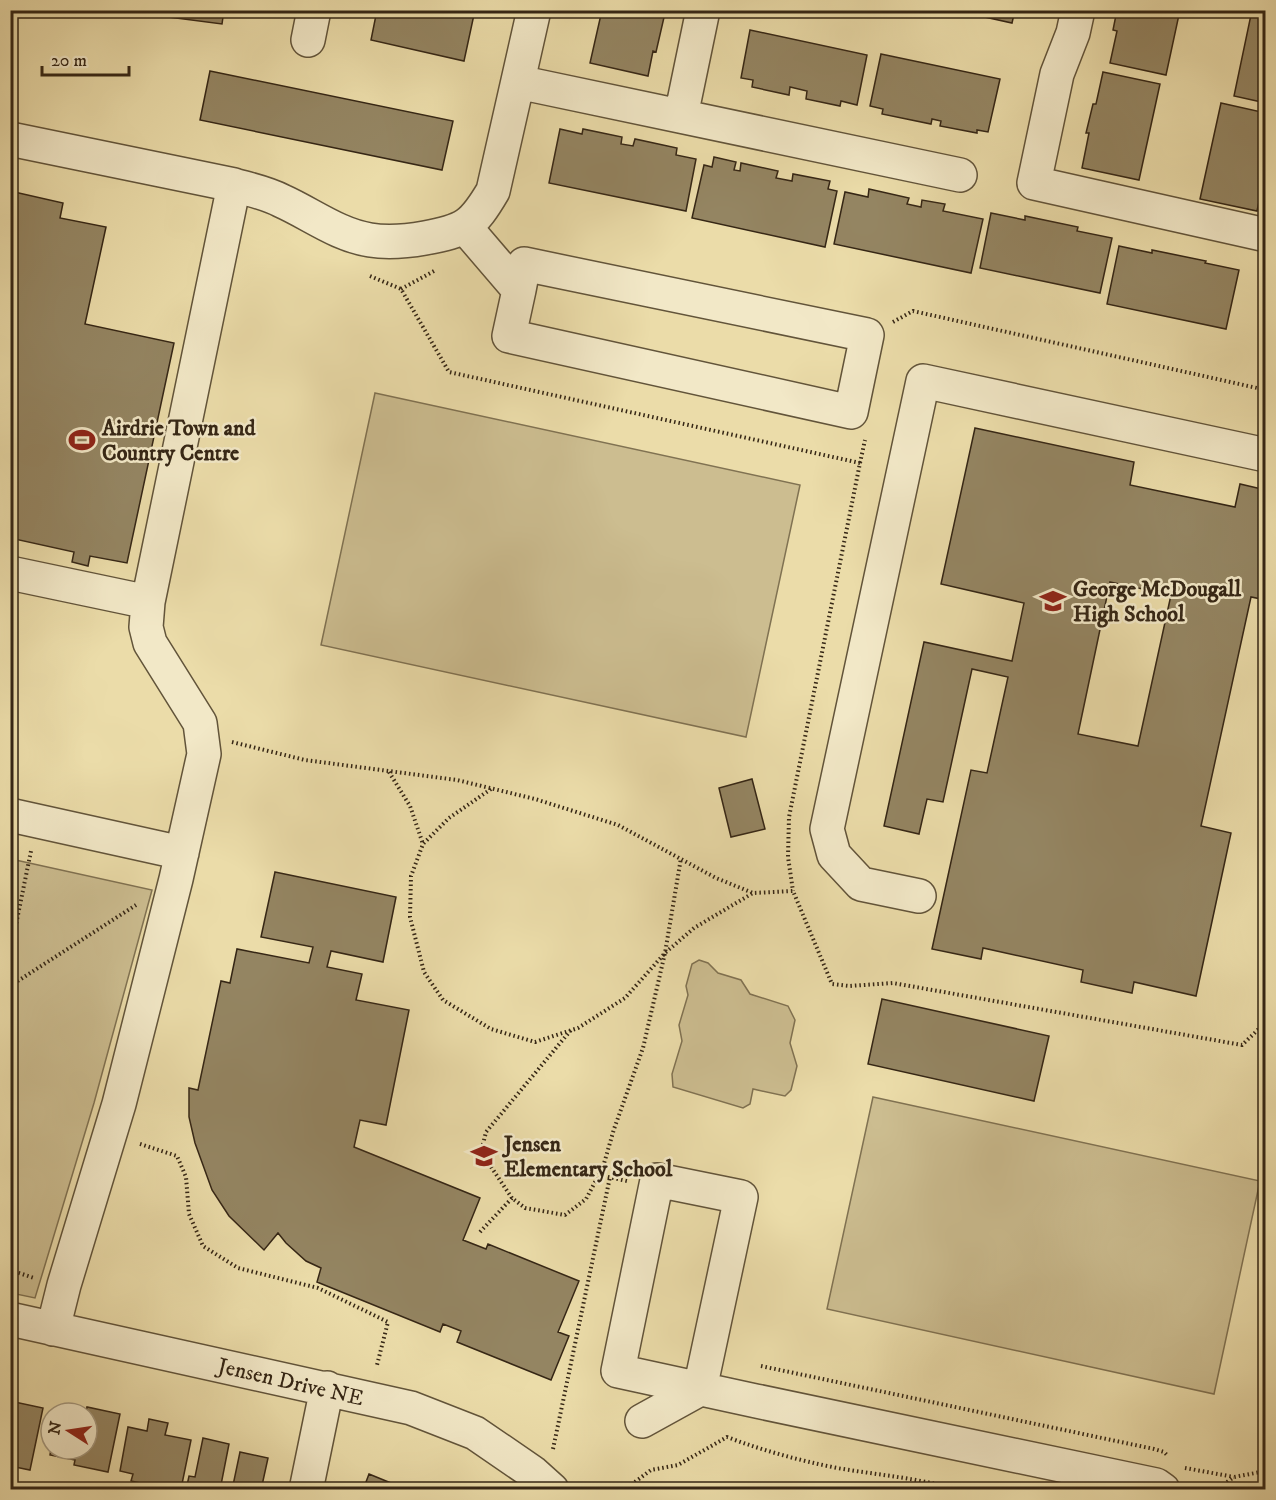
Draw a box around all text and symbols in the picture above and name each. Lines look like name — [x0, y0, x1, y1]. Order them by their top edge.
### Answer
scale bar — [42, 39, 129, 77]
text: 20 m — [51, 50, 87, 72]
place label: Airdrie Town and Country Centre — [101, 415, 256, 467]
sports icon: Airdrie Town and Country Centre — [67, 425, 97, 455]
place label: George McDougall High School — [1073, 576, 1241, 628]
school or university icon: George McDougall High School — [1038, 586, 1068, 616]
place label: Jensen Elementary School — [501, 1131, 673, 1183]
school or university icon: Jensen Elementary School — [469, 1141, 499, 1171]
street label: Jensen Drive NE — [213, 1352, 366, 1412]
north arrow — [39, 1401, 99, 1461]
text: N — [44, 1420, 66, 1437]

